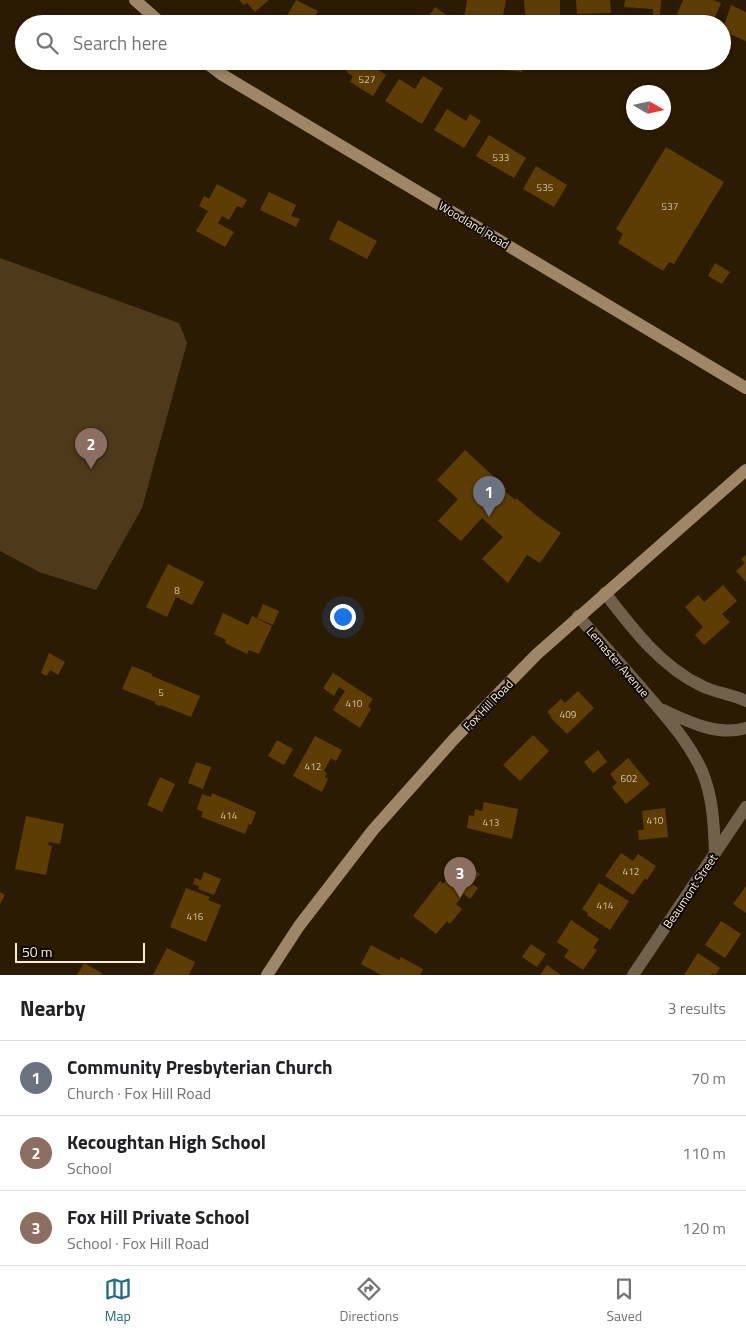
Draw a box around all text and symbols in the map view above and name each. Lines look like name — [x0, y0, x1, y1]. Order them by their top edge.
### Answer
search box — [15, 15, 731, 70]
text: Search here — [73, 28, 167, 57]
icon: search — [33, 29, 61, 57]
house number: 527 — [359, 72, 375, 87]
north arrow — [626, 85, 671, 130]
house number: 533 — [493, 150, 509, 165]
house number: 535 — [537, 180, 554, 195]
street label: Woodland Road — [435, 196, 513, 254]
house number: 537 — [662, 199, 678, 214]
pin: 2 — [75, 428, 107, 469]
pin: 1 — [473, 476, 505, 517]
house number: 8 — [174, 583, 180, 598]
your location — [330, 604, 356, 630]
street label: Lemaster Avenue — [582, 623, 654, 701]
street label: Fox Hill Road — [459, 675, 517, 735]
house number: 5 — [158, 685, 164, 700]
house number: 410 — [346, 696, 363, 711]
house number: 409 — [560, 707, 577, 722]
house number: 412 — [305, 759, 321, 774]
house number: 602 — [621, 771, 637, 786]
house number: 414 — [221, 808, 238, 823]
house number: 410 — [647, 813, 664, 828]
house number: 413 — [483, 815, 499, 830]
street label: Beaumont Street — [658, 849, 722, 932]
pin: 3 — [444, 857, 476, 898]
house number: 412 — [623, 864, 639, 879]
house number: 414 — [597, 898, 614, 913]
house number: 416 — [187, 909, 204, 924]
scale bar — [15, 940, 145, 963]
text: 50 m — [22, 941, 52, 962]
text: Nearby — [20, 992, 85, 1024]
text: 3 results — [667, 996, 726, 1020]
text: Community Presbyterian Church — [67, 1052, 333, 1081]
text: 1 — [32, 1066, 40, 1090]
text: 70 m — [691, 1066, 726, 1090]
text: Church · Fox Hill Road — [67, 1081, 211, 1105]
text: Kecoughtan High School — [67, 1127, 266, 1156]
text: 2 — [32, 1141, 40, 1165]
text: 110 m — [682, 1141, 726, 1165]
text: School — [67, 1156, 112, 1180]
text: Fox Hill Private School — [67, 1202, 250, 1231]
text: 3 — [32, 1216, 40, 1240]
text: 120 m — [682, 1216, 726, 1240]
text: School · Fox Hill Road — [67, 1231, 209, 1255]
tab: Map — [104, 1275, 132, 1326]
tab: Directions — [339, 1275, 399, 1326]
tab: Saved — [607, 1275, 642, 1326]

